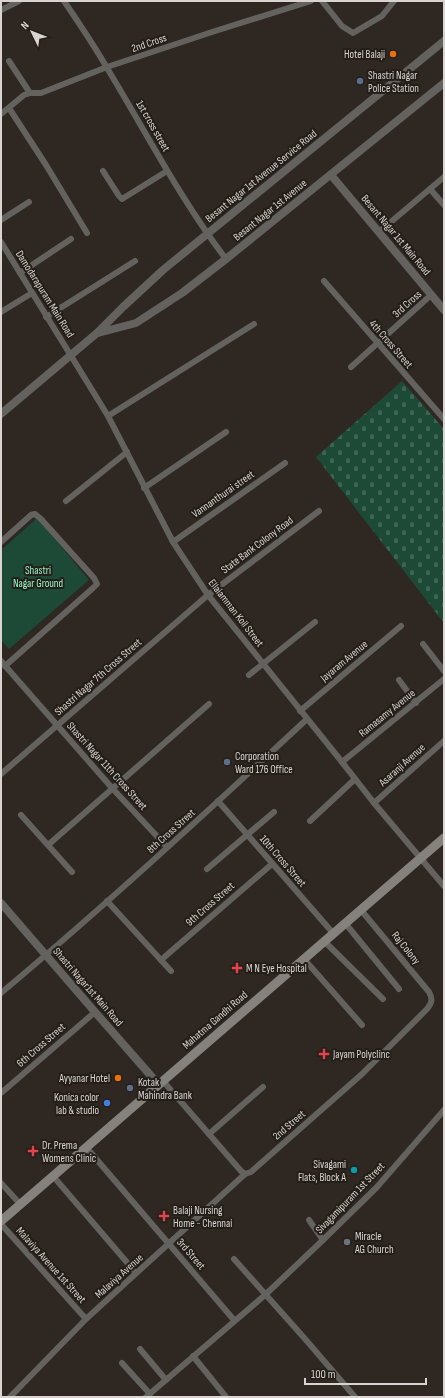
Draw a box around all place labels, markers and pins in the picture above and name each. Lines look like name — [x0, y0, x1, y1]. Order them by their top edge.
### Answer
place label: Hotel Balaji — [344, 48, 385, 61]
marker: Hotel Balaji — [388, 49, 398, 59]
place label: Shastri Nagar Police Station — [368, 69, 419, 95]
marker: Shastri Nagar Police Station — [355, 76, 365, 86]
place label: Corporation Ward 176 Office — [235, 750, 293, 776]
marker: Corporation Ward 176 Office — [222, 757, 232, 767]
marker: M N Eye Hospital — [231, 962, 243, 974]
place label: M N Eye Hospital — [246, 962, 307, 975]
marker: Jayam Polyclinc — [318, 1048, 330, 1060]
place label: Jayam Polyclinc — [332, 1048, 390, 1061]
place label: Ayyanar Hotel — [58, 1072, 110, 1085]
marker: Ayyanar Hotel — [113, 1073, 123, 1083]
place label: Kotak Mahindra Bank — [138, 1076, 193, 1102]
marker: Kotak Mahindra Bank — [125, 1083, 135, 1093]
place label: Konica color lab & studio — [54, 1091, 99, 1117]
marker: Konica color lab & studio — [102, 1098, 112, 1108]
place label: Dr. Prema Womens Clinic — [42, 1139, 96, 1165]
marker: Dr. Prema Womens Clinic — [27, 1145, 39, 1157]
place label: Sivagami Flats, Block A — [298, 1158, 346, 1184]
marker: Sivagami Flats, Block A — [349, 1165, 359, 1175]
place label: Balaji Nursing Home - Chennai — [173, 1204, 232, 1230]
marker: Balaji Nursing Home - Chennai — [158, 1210, 170, 1222]
place label: Miracle AG Church — [354, 1230, 394, 1256]
marker: Miracle AG Church — [342, 1237, 352, 1247]

